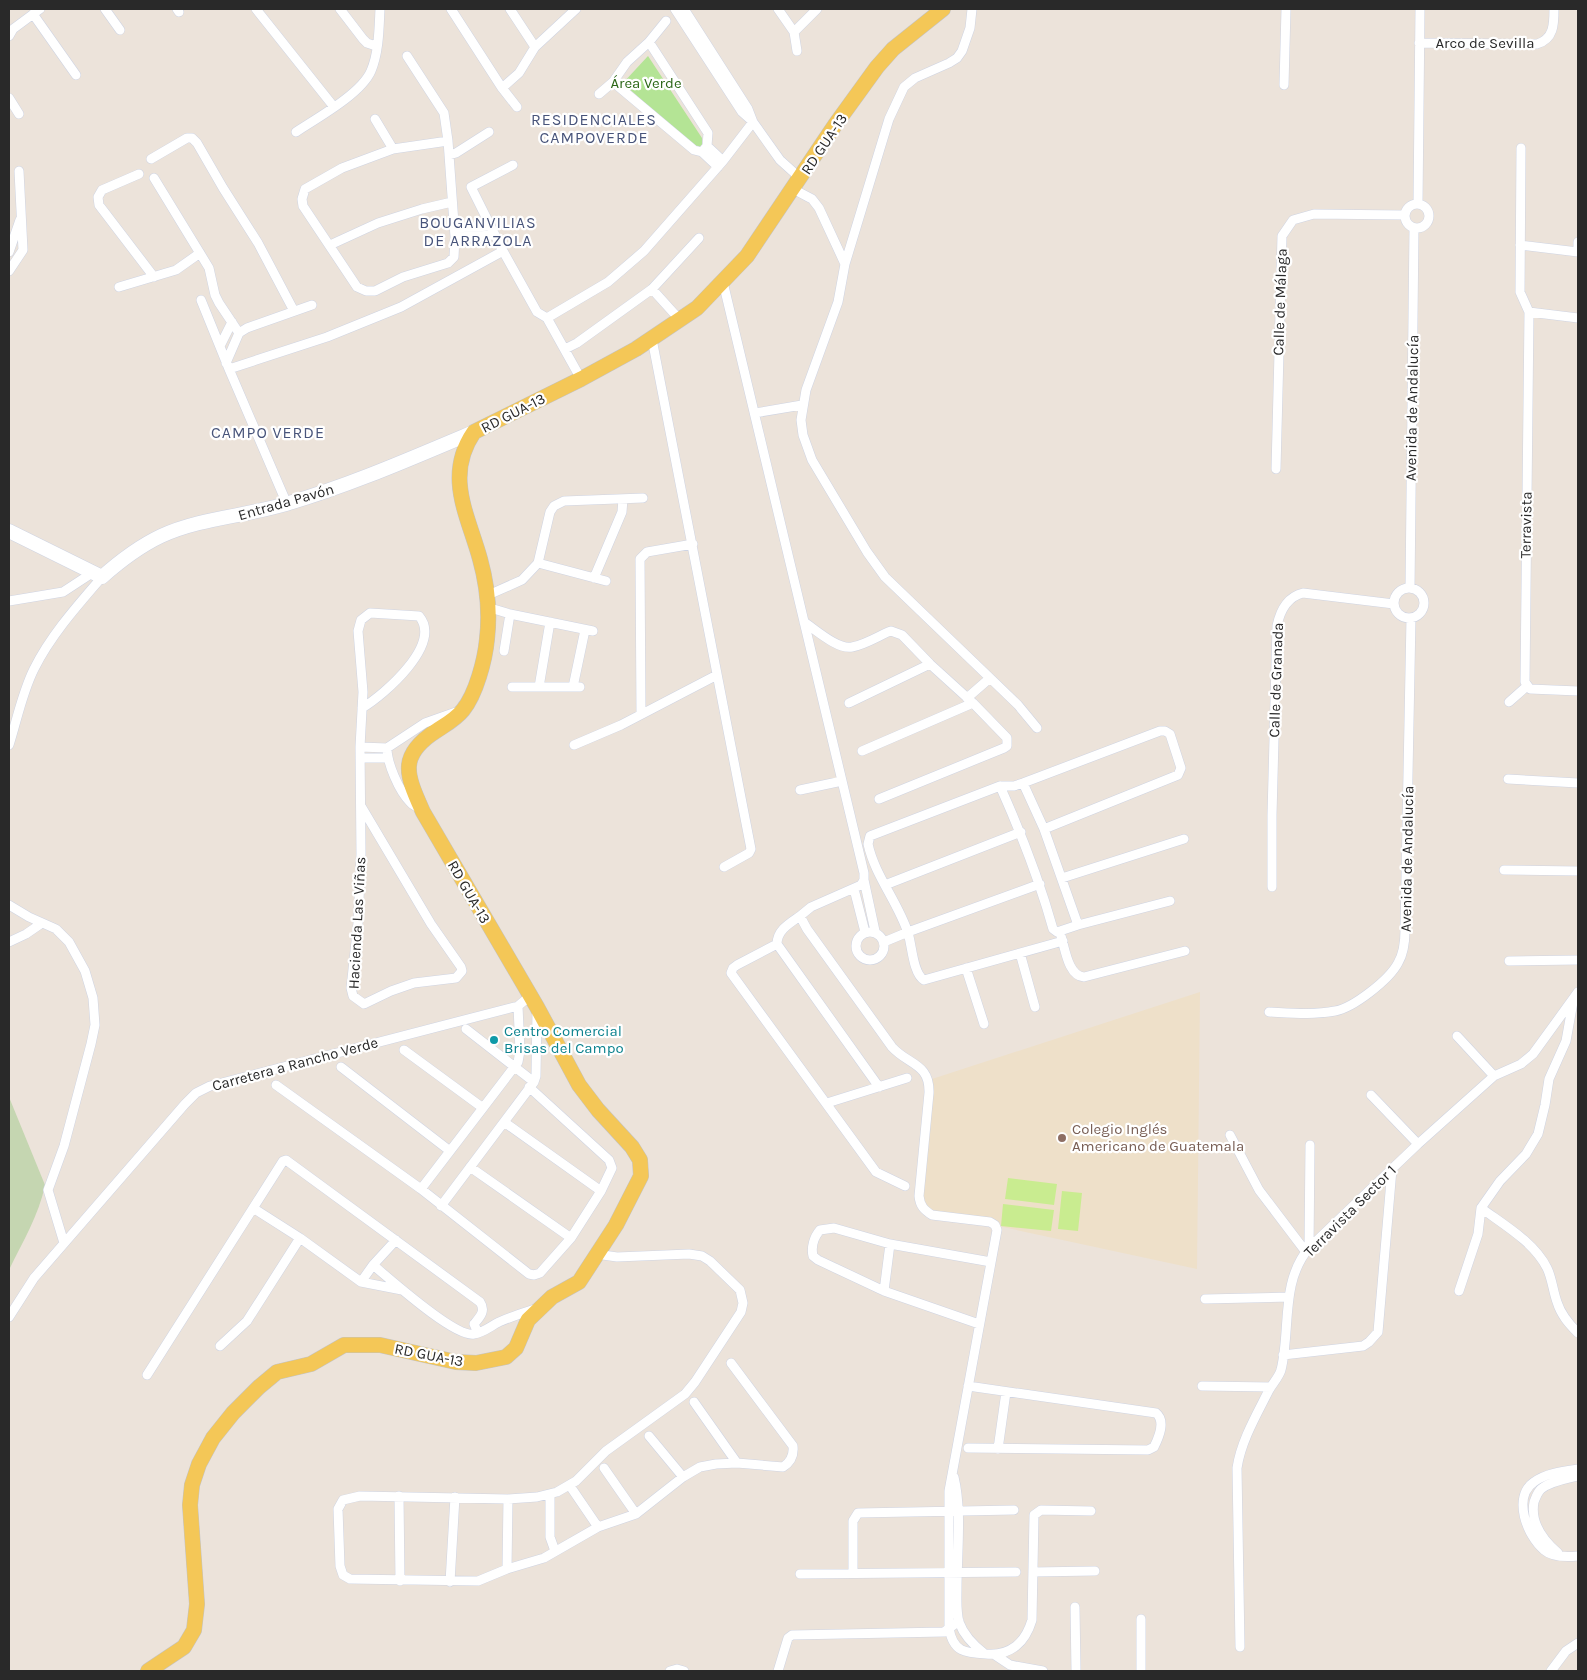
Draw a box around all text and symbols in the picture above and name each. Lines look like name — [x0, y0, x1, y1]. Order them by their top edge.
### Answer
street label: Arco de Sevilla — [1435, 34, 1535, 52]
park label: Área Verde — [610, 74, 682, 92]
district label: RESIDENCIALES CAMPOVERDE — [531, 110, 657, 147]
street label: RD GUA-13 — [797, 110, 851, 178]
district label: BOUGANVILIAS DE ARRAZOLA — [419, 213, 537, 250]
street label: Calle de Málaga — [1269, 248, 1291, 356]
street label: Avenida de Andalucía — [1402, 335, 1422, 481]
street label: RD GUA-13 — [478, 389, 548, 437]
district label: CAMPO VERDE — [211, 423, 325, 442]
street label: Entrada Pavón — [236, 480, 336, 524]
street label: Terravista — [1516, 491, 1536, 559]
street label: Calle de Granada — [1265, 622, 1287, 738]
street label: Avenida de Andalucía — [1397, 786, 1417, 932]
street label: Hacienda Las Viñas — [345, 856, 369, 990]
street label: RD GUA-13 — [444, 857, 494, 927]
place label: Centro Comercial Brisas del Campo — [504, 1022, 624, 1057]
street label: Carretera a Rancho Verde — [210, 1033, 380, 1095]
marker: Centro Comercial Brisas del Campo — [488, 1034, 500, 1046]
place label: Colegio Inglés Americano de Guatemala — [1072, 1120, 1244, 1155]
marker: Colegio Inglés Americano de Guatemala — [1056, 1132, 1068, 1144]
street label: Terravista Sector 1 — [1300, 1161, 1400, 1261]
street label: RD GUA-13 — [393, 1340, 465, 1370]

